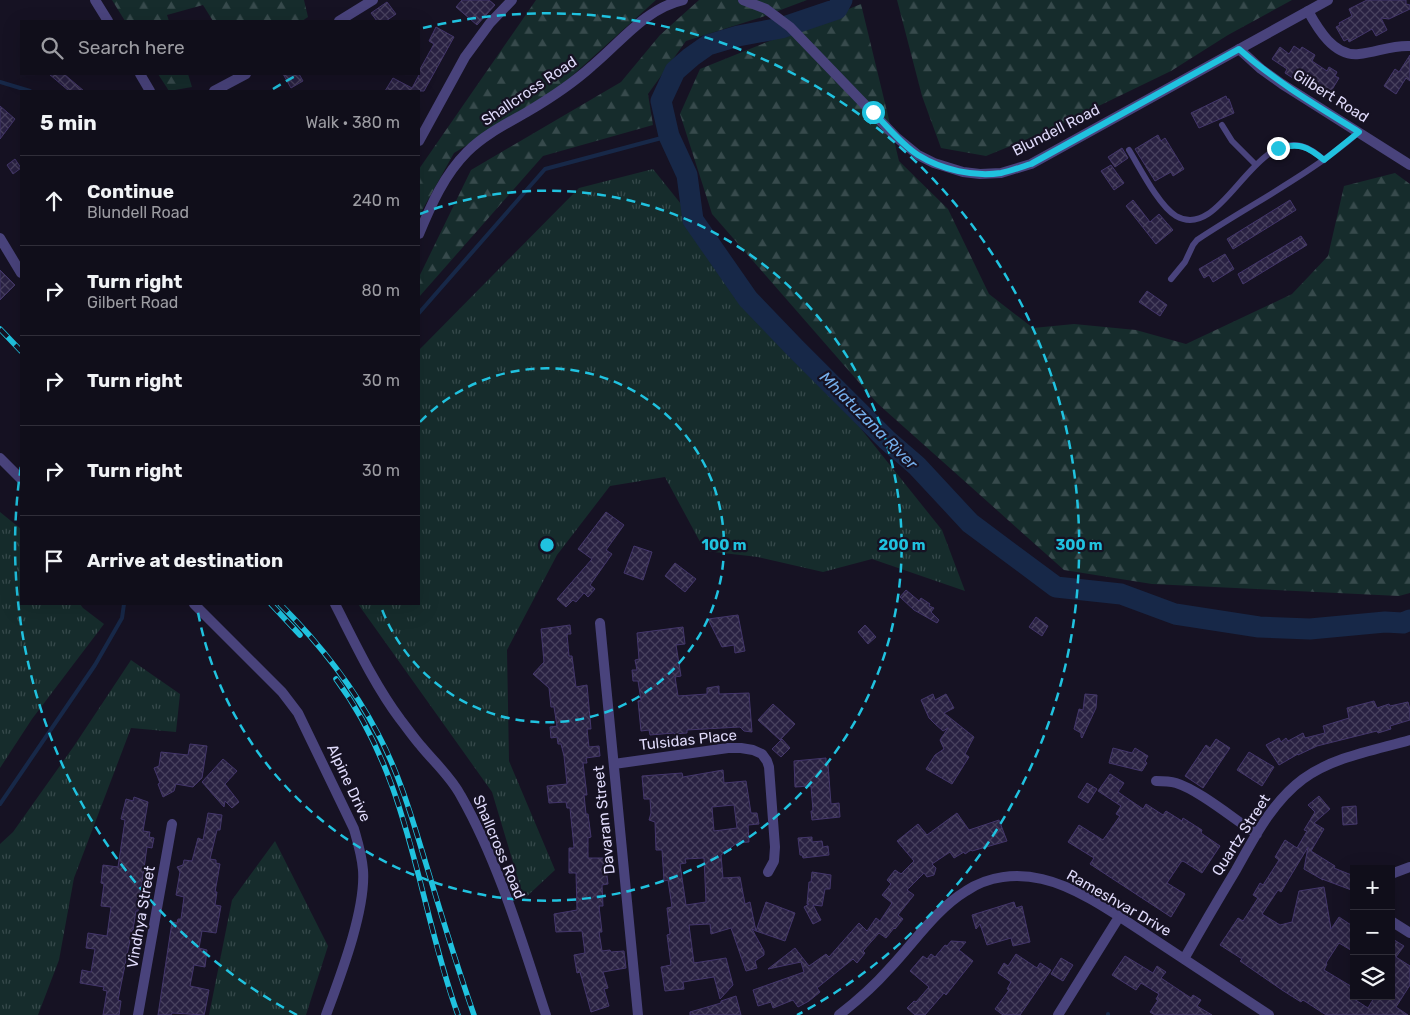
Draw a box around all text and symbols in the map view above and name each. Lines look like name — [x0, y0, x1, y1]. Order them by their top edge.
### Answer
search box — [20, 20, 420, 75]
icon: search — [38, 34, 66, 62]
text: Search here — [78, 36, 185, 59]
street label: Shallcross Road — [478, 52, 580, 130]
street label: Gilbert Road — [1290, 66, 1372, 126]
street label: Blundell Road — [1009, 100, 1103, 160]
route start — [862, 101, 885, 124]
text: 5 min — [40, 110, 97, 135]
text: Walk · 380 m — [306, 113, 400, 132]
route end — [1267, 137, 1290, 160]
text: Continue — [87, 180, 174, 203]
icon: ahead — [40, 187, 68, 215]
text: 240 m — [353, 191, 400, 210]
text: Blundell Road — [87, 203, 189, 222]
text: Turn right — [87, 270, 182, 293]
icon: right — [40, 277, 68, 305]
text: 80 m — [362, 281, 400, 300]
text: Gilbert Road — [87, 293, 178, 312]
icon: right — [40, 367, 68, 395]
water label: Mhlatuzana River — [816, 368, 922, 474]
text: Turn right — [87, 369, 182, 392]
text: 30 m — [362, 371, 400, 390]
icon: right — [40, 457, 68, 485]
text: Turn right — [87, 459, 182, 482]
text: 30 m — [362, 461, 400, 480]
centre of rings — [538, 536, 556, 554]
text: 100 m — [702, 536, 746, 554]
text: 200 m — [878, 536, 926, 554]
text: 300 m — [1055, 536, 1103, 554]
icon: arrive — [40, 547, 68, 575]
text: Arrive at destination — [87, 549, 283, 572]
street label: Tulsidas Place — [638, 726, 738, 754]
street label: Alpine Drive — [323, 741, 375, 825]
street label: Davaram Street — [589, 765, 619, 875]
street label: Quartz Street — [1208, 791, 1274, 879]
street label: Shallcross Road — [469, 792, 529, 902]
street label: Vindhya Street — [123, 864, 159, 970]
map controls — [1350, 865, 1395, 1000]
button: + — [1350, 865, 1395, 910]
street label: Rameshvar Drive — [1063, 866, 1175, 940]
button: − — [1350, 910, 1395, 955]
button: layers — [1350, 955, 1395, 1000]

